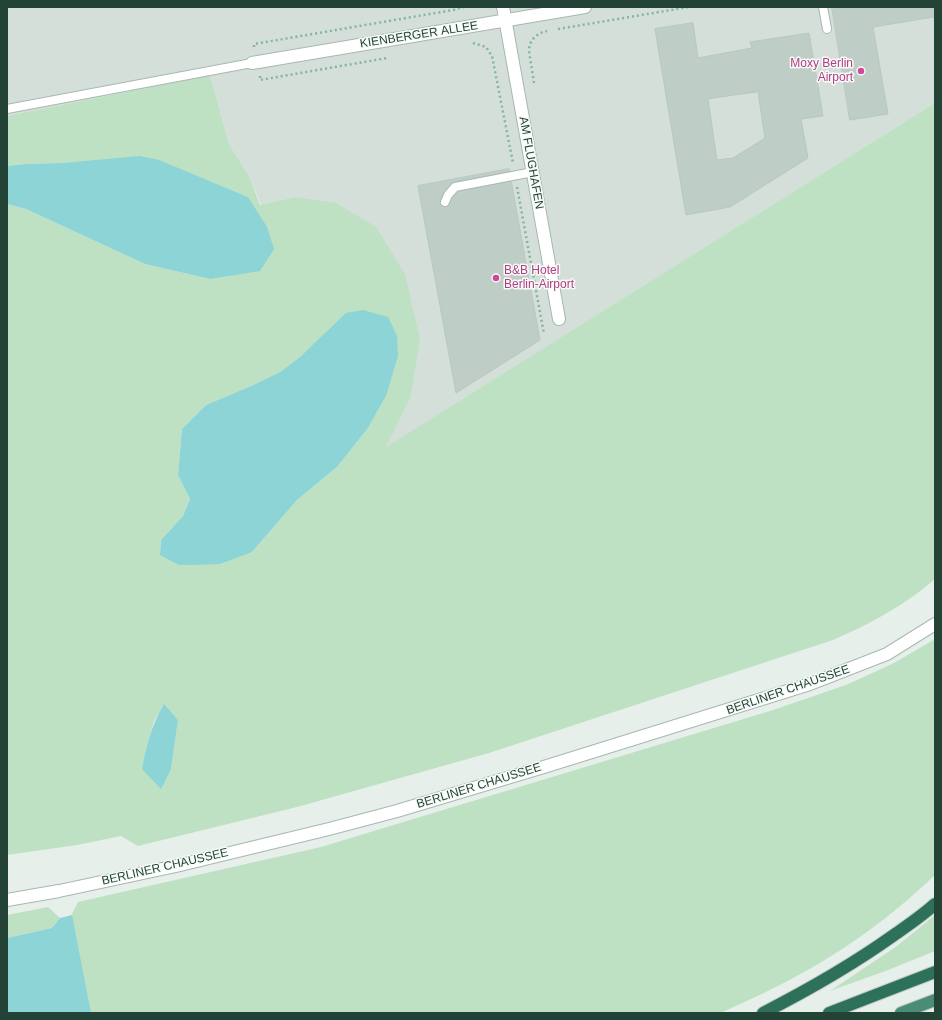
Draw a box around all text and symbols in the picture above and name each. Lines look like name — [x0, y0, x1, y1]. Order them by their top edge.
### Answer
street label: KIENBERGER ALLEE — [359, 19, 479, 51]
place label: Moxy Berlin Airport — [790, 57, 853, 85]
marker: Moxy Berlin Airport — [856, 66, 866, 76]
street label: AM FLUGHAFEN — [516, 115, 546, 211]
place label: B&B Hotel Berlin-Airport — [504, 264, 574, 292]
marker: B&B Hotel Berlin-Airport — [491, 273, 501, 283]
street label: BERLINER CHAUSSEE — [724, 662, 852, 718]
street label: BERLINER CHAUSSEE — [415, 760, 543, 812]
street label: BERLINER CHAUSSEE — [100, 845, 230, 889]

